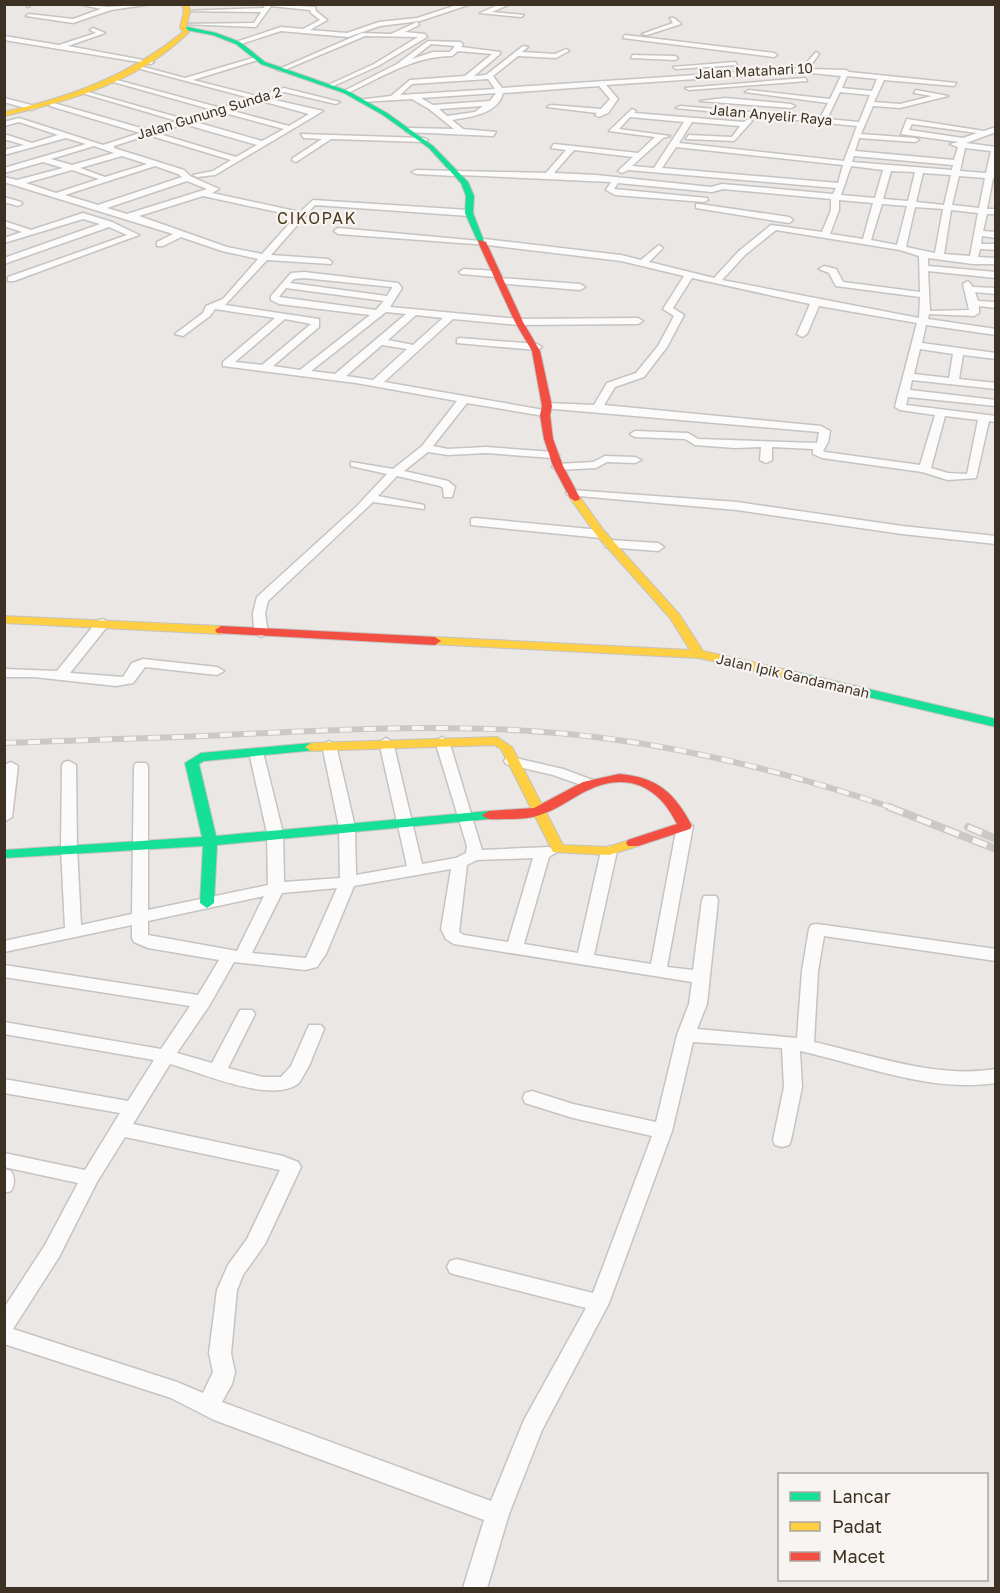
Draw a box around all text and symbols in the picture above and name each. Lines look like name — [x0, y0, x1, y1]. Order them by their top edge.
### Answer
street label: Jalan Matahari 10 — [695, 59, 813, 82]
street label: Jalan Gunung Sunda 2 — [134, 82, 283, 143]
street label: Jalan Anyelir Raya — [709, 101, 833, 128]
district label: CIKOPAK — [277, 208, 357, 228]
street label: Jalan Ipik Gandamanah — [715, 650, 871, 701]
legend — [778, 1473, 988, 1581]
text: Lancar — [832, 1485, 891, 1507]
text: Padat — [832, 1515, 882, 1537]
text: Macet — [832, 1545, 885, 1567]

